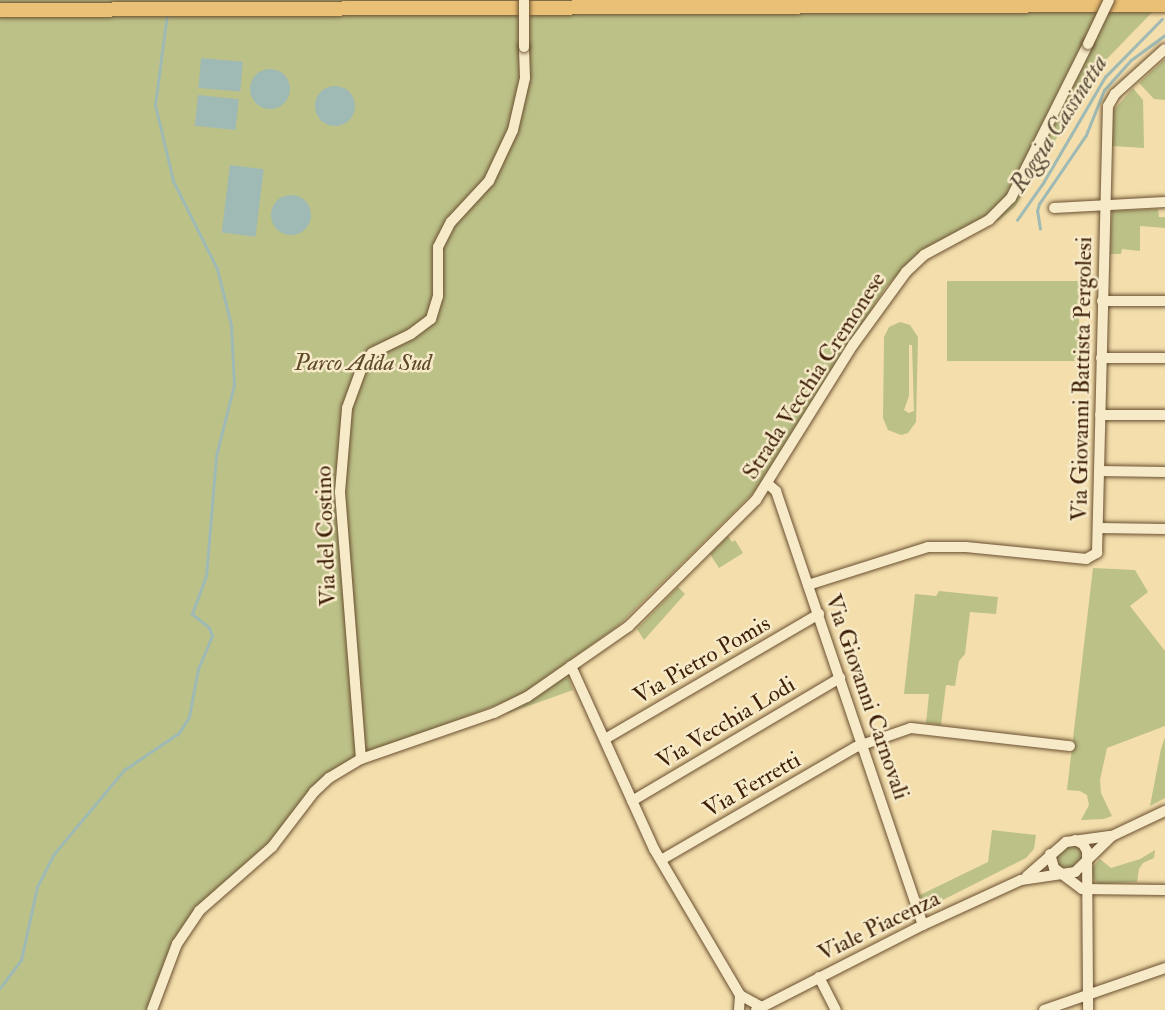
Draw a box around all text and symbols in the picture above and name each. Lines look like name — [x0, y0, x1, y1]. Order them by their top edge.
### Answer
water label: Roggia Cassinetta — [1004, 50, 1114, 198]
street label: Via Giovanni Battista Pergolesi — [1066, 236, 1098, 522]
street label: Strada Vecchia Cremonese — [737, 267, 891, 485]
park label: Parco Adda Sud — [294, 349, 432, 377]
street label: Via del Costino — [310, 465, 342, 607]
street label: Via Giovanni Carnovali — [819, 591, 915, 803]
street label: Via Pietro Pomis — [629, 610, 775, 710]
street label: Via Vecchia Lodi — [652, 671, 800, 775]
street label: Via Ferretti — [698, 746, 806, 824]
street label: Viale Piacenza — [814, 885, 944, 967]

